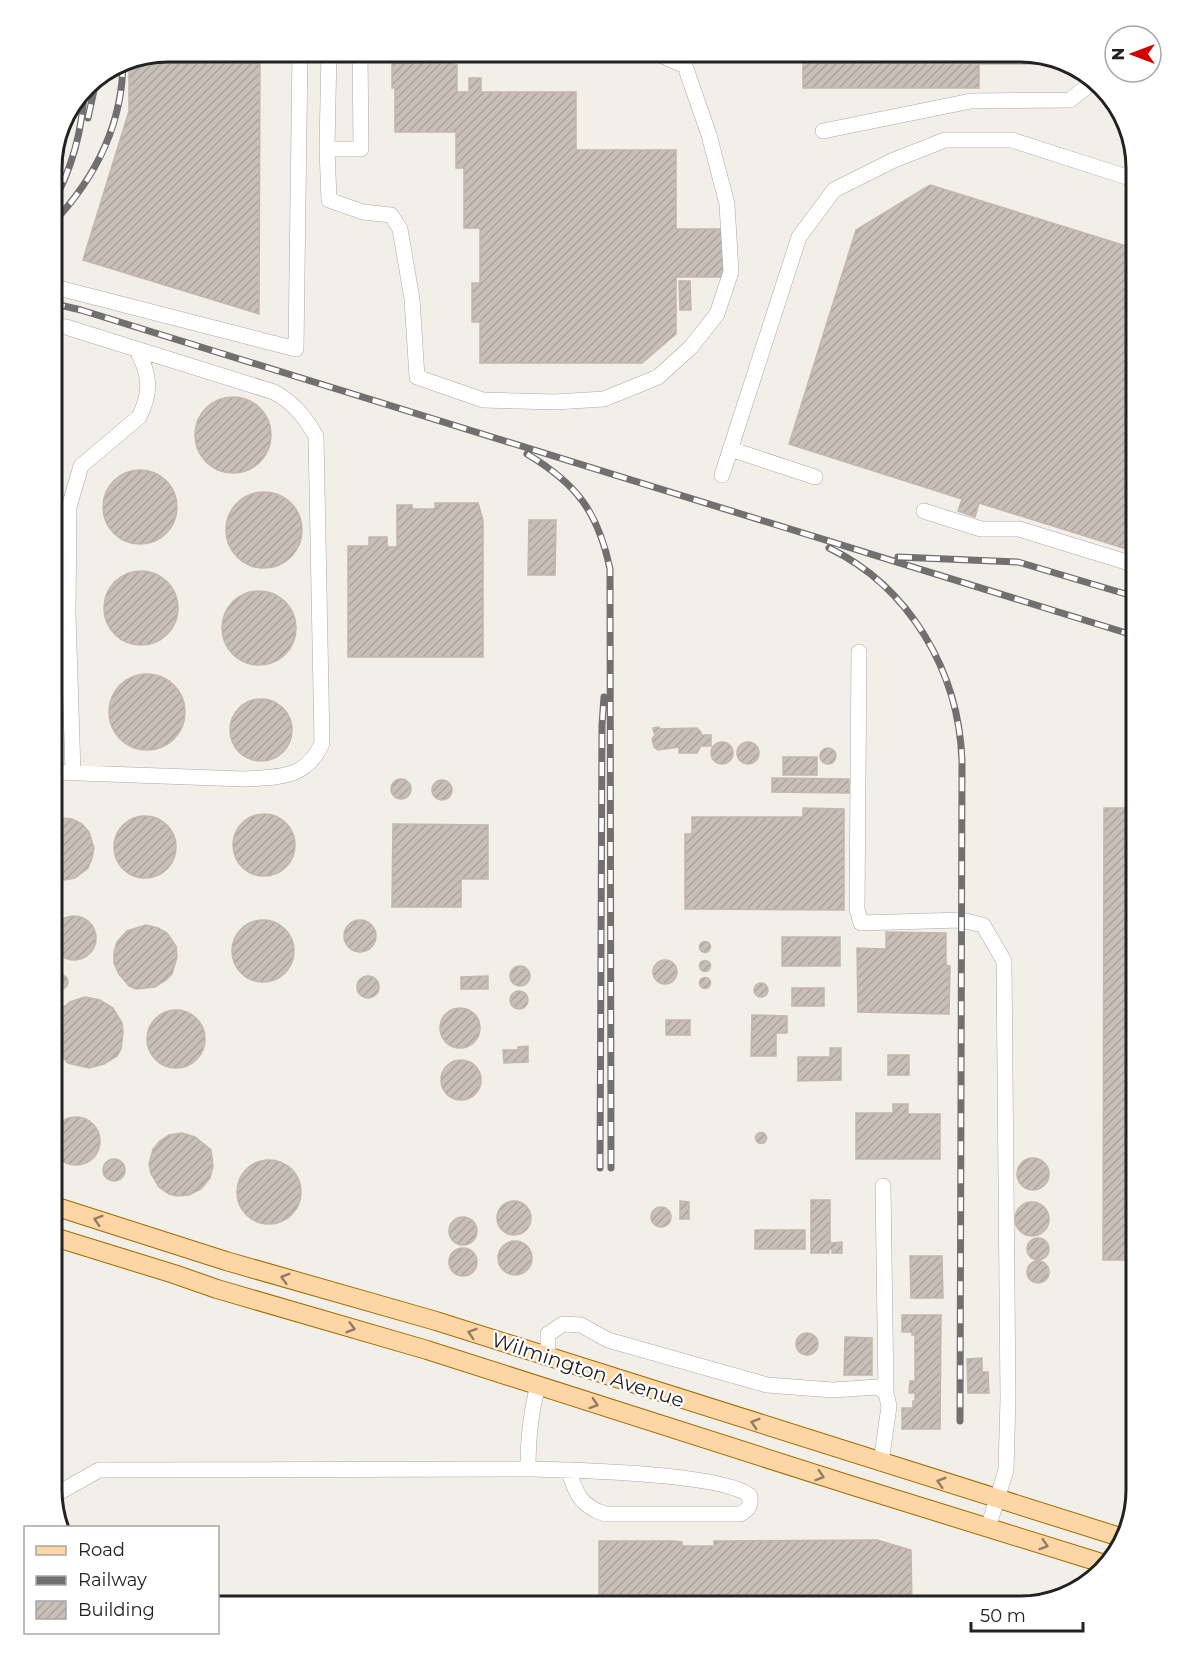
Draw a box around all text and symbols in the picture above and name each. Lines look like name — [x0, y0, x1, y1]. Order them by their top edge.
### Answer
north arrow — [1103, 24, 1163, 84]
text: N — [1109, 48, 1128, 60]
one-way arrow — [93, 1215, 104, 1228]
one-way arrow — [280, 1273, 291, 1285]
one-way arrow — [345, 1321, 355, 1333]
one-way arrow — [467, 1328, 478, 1340]
street label: Wilmington Avenue — [489, 1328, 687, 1412]
one-way arrow — [588, 1396, 599, 1409]
one-way arrow — [750, 1418, 761, 1431]
one-way arrow — [814, 1468, 825, 1481]
one-way arrow — [936, 1477, 947, 1489]
legend — [24, 1526, 219, 1634]
one-way arrow — [1038, 1538, 1049, 1550]
text: Road — [78, 1539, 125, 1561]
text: Railway — [78, 1569, 147, 1591]
scale bar — [971, 1595, 1084, 1633]
text: Building — [78, 1599, 155, 1621]
text: 50 m — [980, 1605, 1026, 1627]

